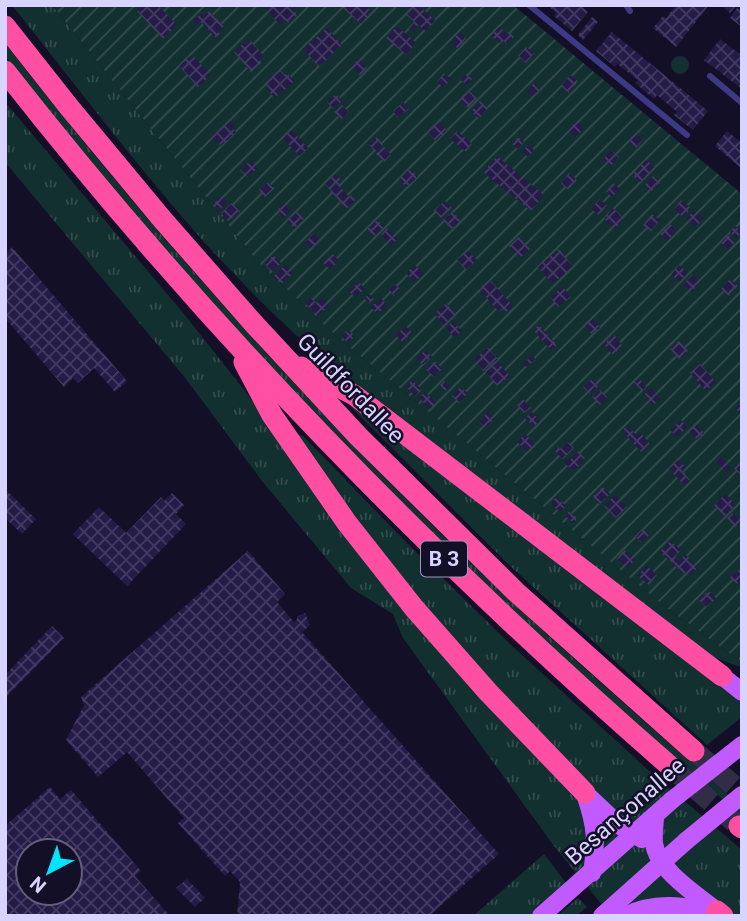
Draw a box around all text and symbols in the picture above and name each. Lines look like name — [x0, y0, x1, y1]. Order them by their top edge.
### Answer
street label: Guildfordallee — [292, 328, 410, 449]
road number: B 3 — [421, 542, 467, 576]
street label: Besançonallee — [560, 752, 691, 871]
north arrow — [14, 837, 84, 907]
text: N — [26, 871, 51, 898]

